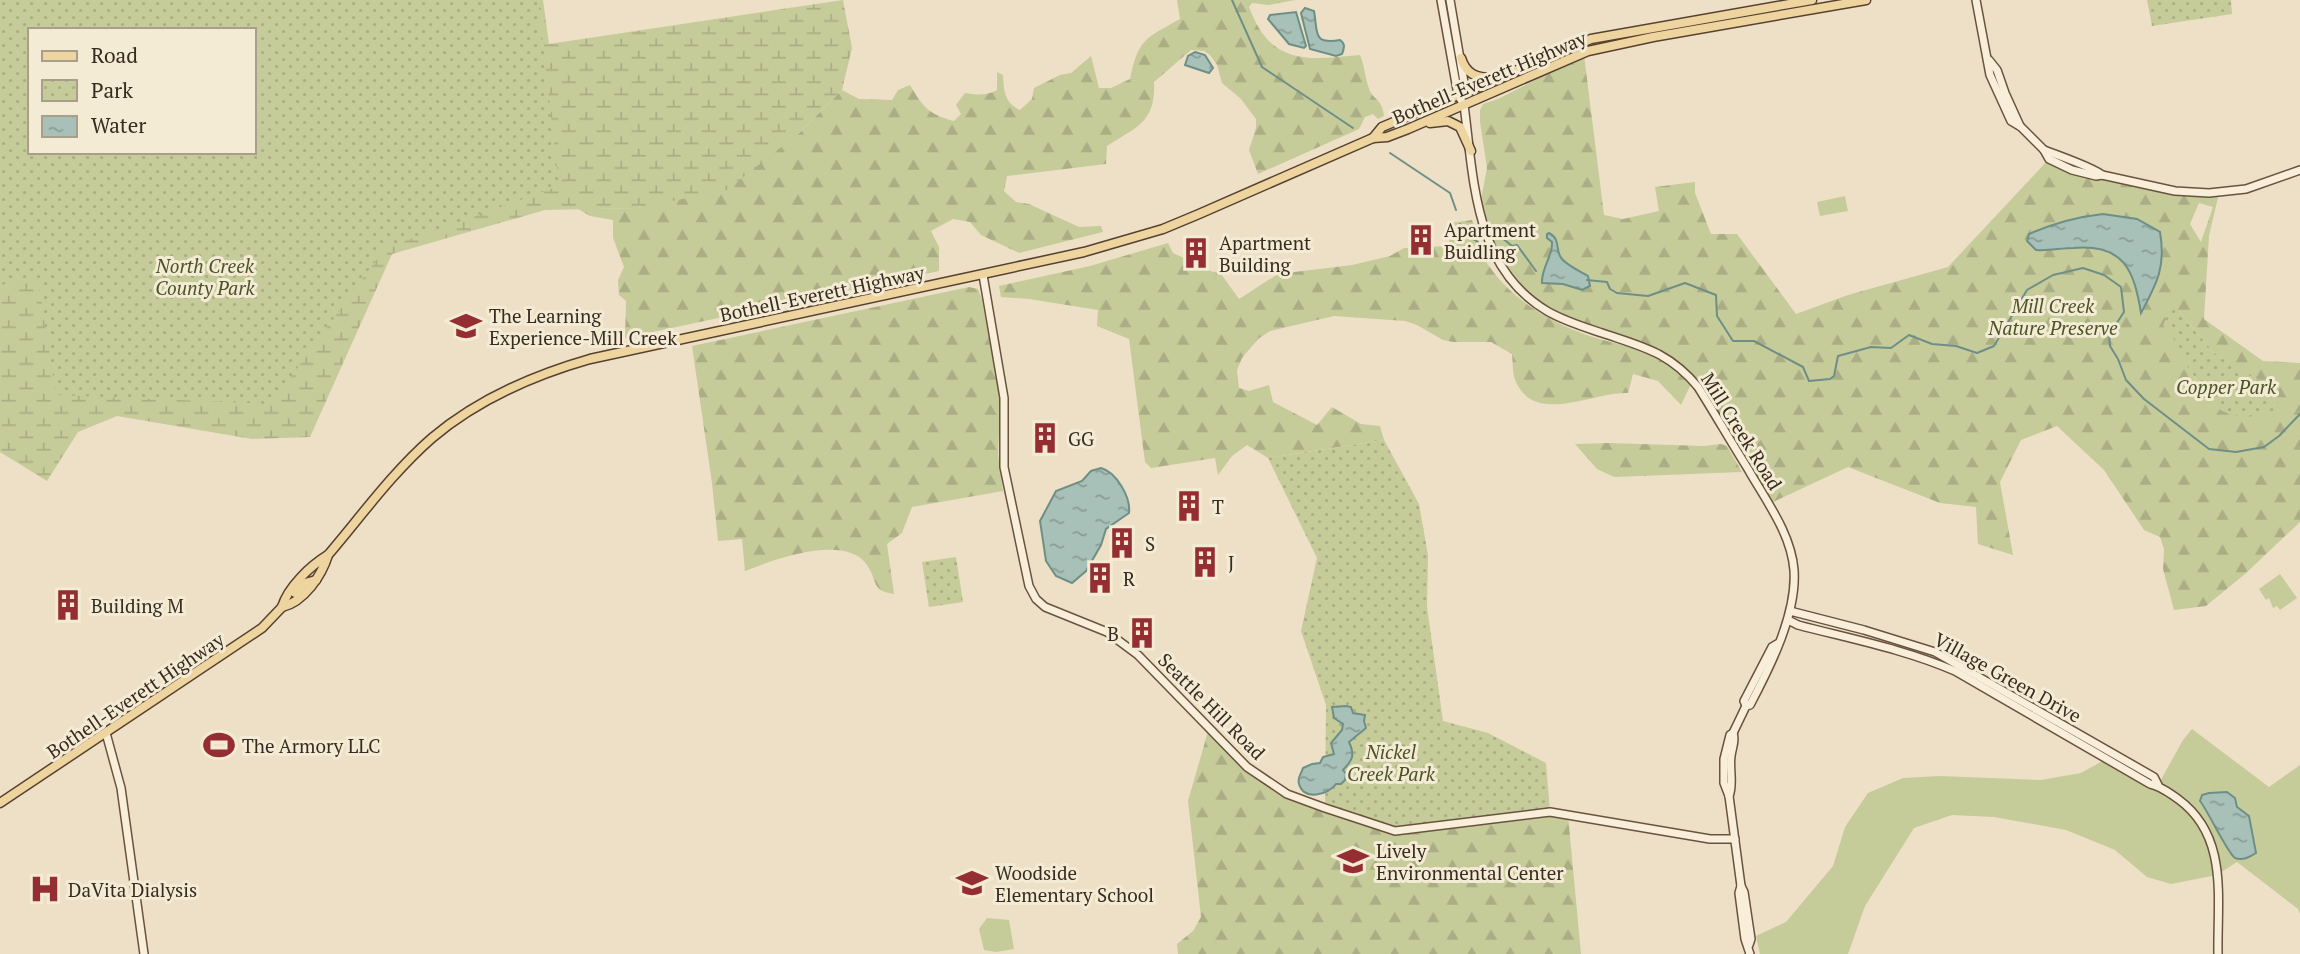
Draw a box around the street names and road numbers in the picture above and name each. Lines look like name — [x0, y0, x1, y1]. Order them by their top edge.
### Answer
street label: Bothell-Everett Highway — [1388, 25, 1590, 129]
street label: Bothell-Everett Highway — [717, 259, 927, 327]
street label: Mill Creek Road — [1696, 368, 1788, 495]
street label: Bothell-Everett Highway — [42, 626, 229, 764]
street label: Village Green Drive — [1930, 626, 2086, 728]
street label: Seattle Hill Road — [1153, 647, 1271, 765]

